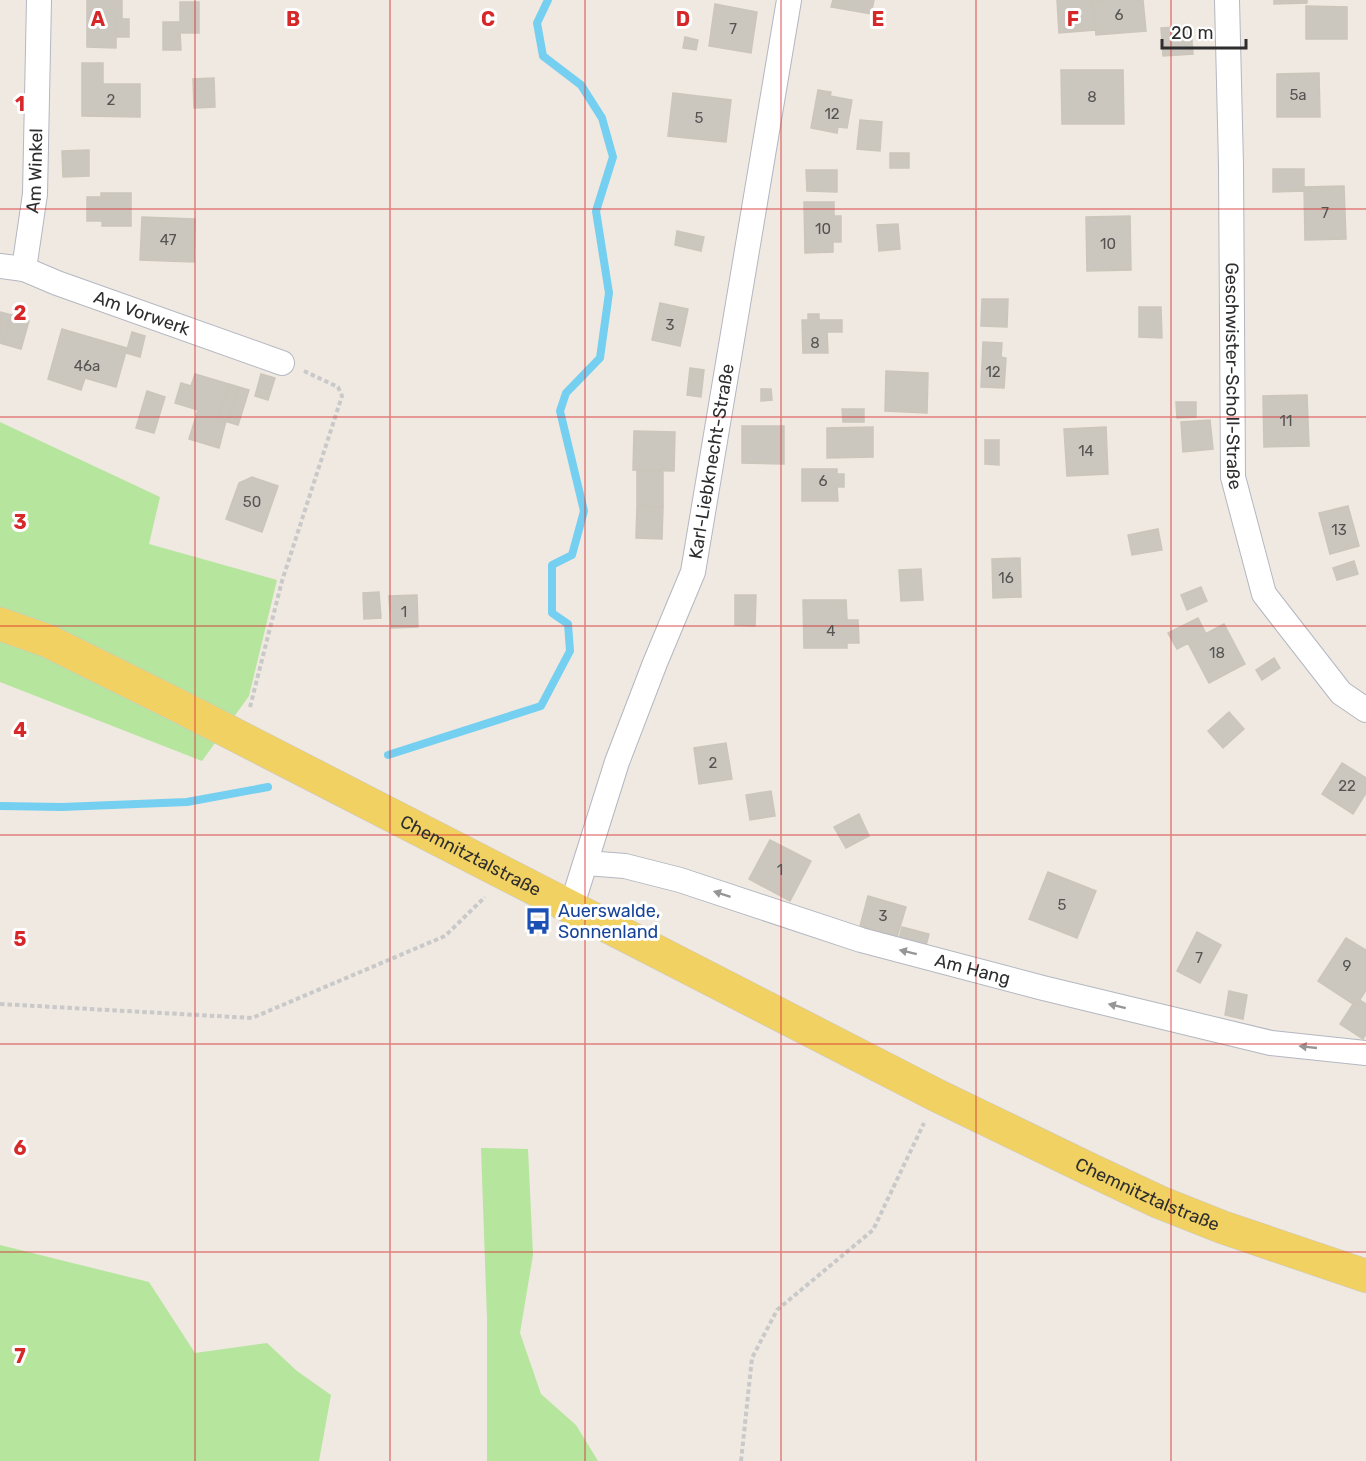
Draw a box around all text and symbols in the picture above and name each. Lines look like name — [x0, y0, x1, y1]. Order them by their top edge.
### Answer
house number: 6 — [1114, 6, 1124, 24]
text: A — [91, 7, 106, 31]
text: B — [286, 7, 300, 31]
text: C — [481, 7, 495, 31]
text: D — [676, 7, 690, 31]
text: E — [872, 7, 884, 31]
text: F — [1067, 7, 1079, 31]
scale bar — [1162, 12, 1246, 50]
house number: 7 — [729, 20, 737, 38]
text: 20 m — [1171, 22, 1213, 44]
house number: 5a — [1289, 86, 1307, 104]
house number: 8 — [1087, 88, 1097, 106]
house number: 2 — [107, 91, 116, 109]
text: 1 — [15, 92, 25, 116]
house number: 12 — [824, 105, 840, 123]
house number: 5 — [695, 109, 704, 127]
street label: Am Winkel — [21, 128, 47, 215]
house number: 7 — [1321, 204, 1329, 222]
house number: 10 — [815, 220, 831, 238]
house number: 47 — [160, 231, 177, 249]
house number: 10 — [1100, 235, 1116, 253]
street label: Geschwister-Scholl-Straße — [1221, 262, 1247, 492]
street label: Am Vorwerk — [91, 286, 193, 341]
text: 2 — [14, 301, 27, 325]
house number: 3 — [665, 316, 675, 334]
house number: 8 — [810, 334, 820, 352]
house number: 46a — [74, 357, 100, 375]
street label: Karl-Liebknecht-Straße — [684, 362, 739, 561]
house number: 12 — [985, 363, 1001, 381]
house number: 11 — [1280, 412, 1292, 430]
house number: 14 — [1078, 442, 1094, 460]
house number: 6 — [818, 472, 828, 490]
house number: 50 — [243, 493, 261, 511]
text: 3 — [13, 510, 27, 534]
house number: 13 — [1331, 521, 1347, 539]
house number: 16 — [998, 569, 1014, 587]
house number: 1 — [401, 603, 407, 621]
house number: 4 — [826, 622, 836, 640]
house number: 18 — [1209, 644, 1225, 662]
text: 4 — [13, 718, 27, 742]
house number: 2 — [709, 754, 718, 772]
house number: 22 — [1338, 777, 1356, 795]
street label: Chemnitztalstraße — [396, 811, 545, 901]
house number: 1 — [777, 861, 783, 879]
one-way arrow — [713, 889, 731, 898]
house number: 5 — [1058, 896, 1067, 914]
place label: Auerswalde, Sonnenland — [558, 900, 660, 943]
bus stop icon: Auerswalde, Sonnenland — [523, 906, 553, 936]
house number: 3 — [878, 907, 888, 925]
text: 5 — [14, 927, 27, 951]
one-way arrow — [899, 947, 917, 957]
street label: Am Hang — [933, 949, 1013, 990]
house number: 7 — [1195, 949, 1203, 967]
house number: 9 — [1343, 957, 1352, 975]
one-way arrow — [1108, 1000, 1127, 1010]
one-way arrow — [1298, 1042, 1317, 1052]
text: 6 — [13, 1136, 27, 1160]
street label: Chemnitztalstraße — [1072, 1153, 1223, 1236]
text: 7 — [14, 1344, 26, 1368]

